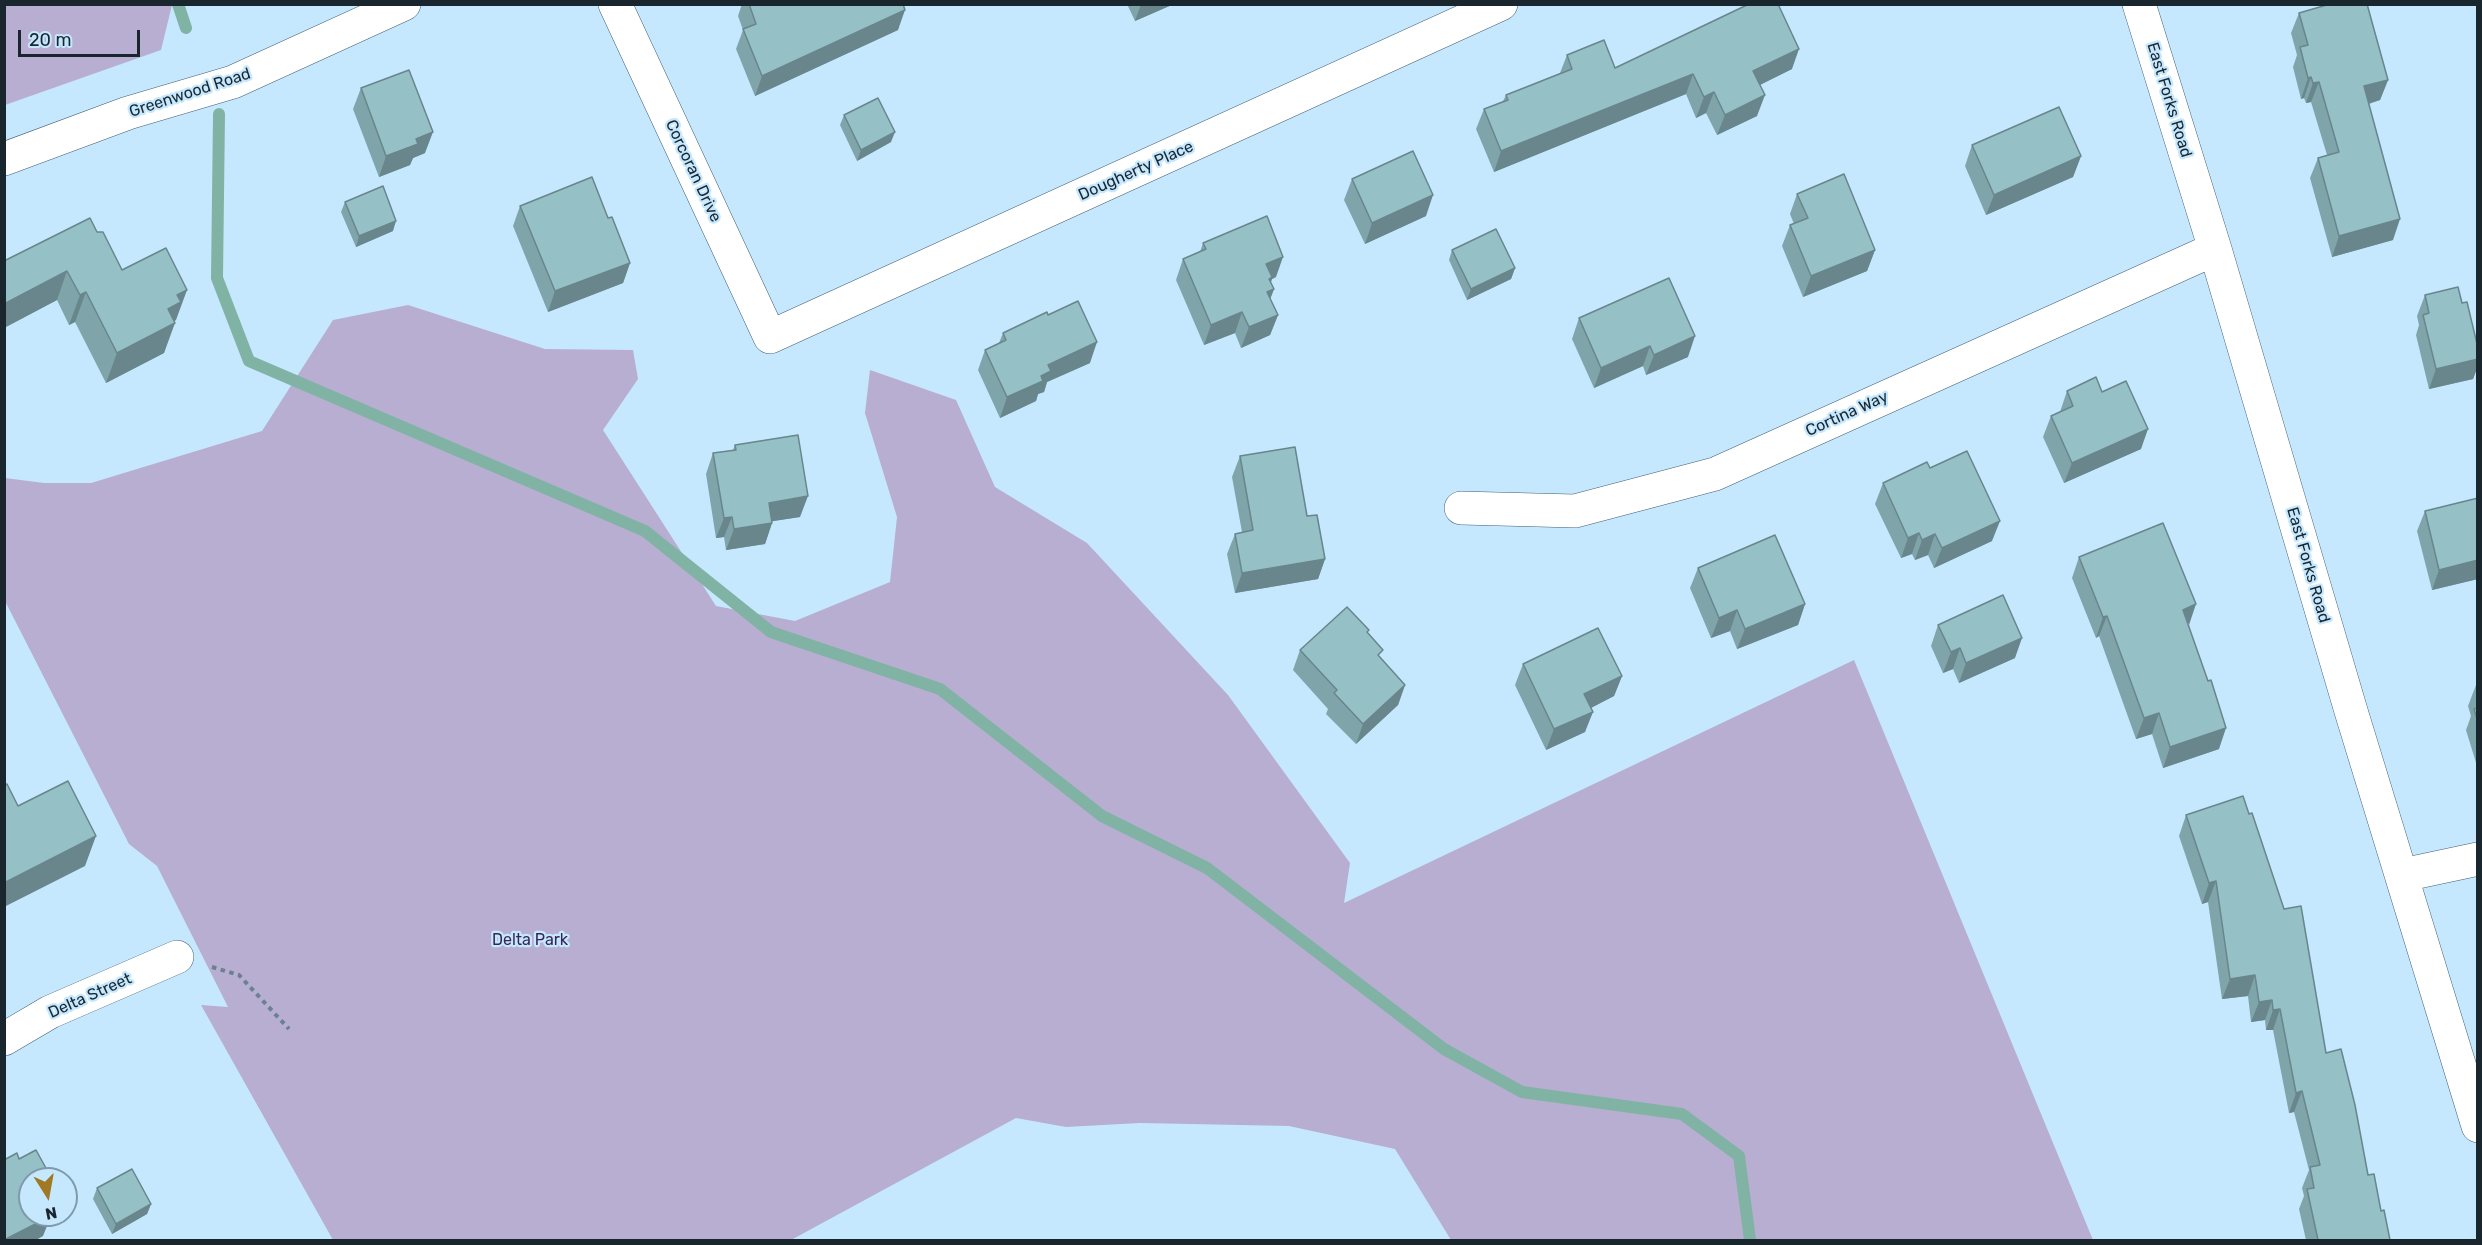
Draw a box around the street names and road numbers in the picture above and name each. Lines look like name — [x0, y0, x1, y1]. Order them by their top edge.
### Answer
street label: East Forks Road — [2142, 40, 2196, 160]
street label: Greenwood Road — [127, 64, 253, 122]
street label: Corcoran Drive — [661, 117, 725, 225]
street label: Dougherty Place — [1075, 137, 1197, 205]
street label: Cortina Way — [1803, 387, 1891, 441]
street label: East Forks Road — [2282, 505, 2334, 625]
street label: Delta Street — [45, 969, 135, 1023]

